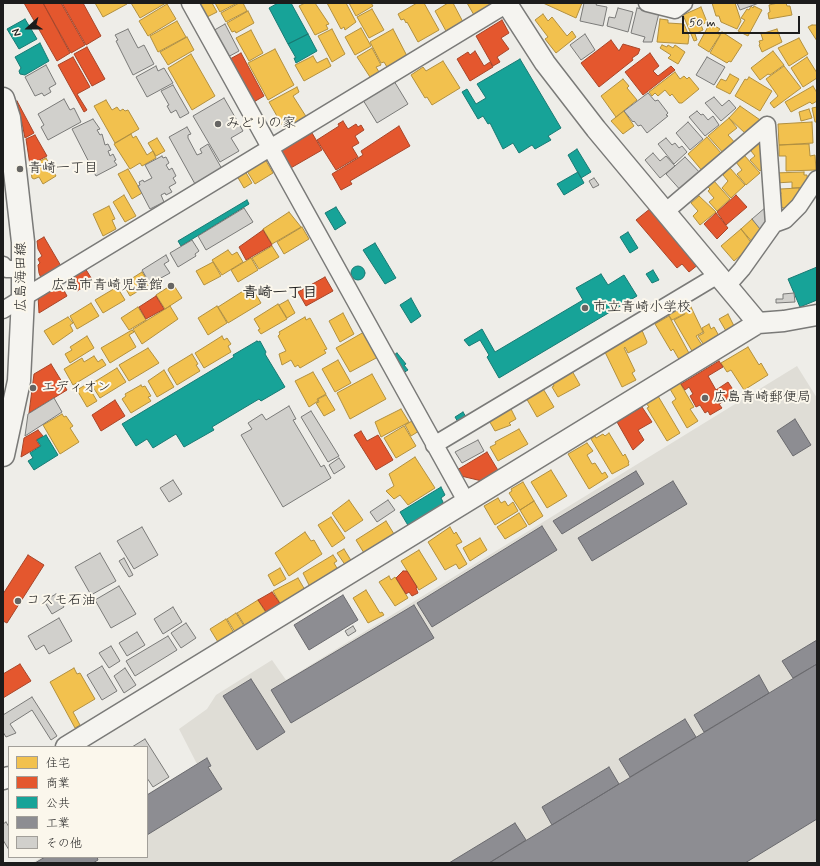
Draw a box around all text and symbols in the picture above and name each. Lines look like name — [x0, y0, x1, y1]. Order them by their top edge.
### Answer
north arrow — [8, 8, 48, 48]
scale bar — [684, 8, 802, 34]
text: 50 m — [689, 15, 716, 31]
text: N — [9, 26, 25, 38]
place label: みどりの家 — [226, 116, 296, 132]
marker: みどりの家 — [213, 119, 223, 129]
place label: 青崎一丁目 — [28, 161, 98, 177]
marker: 青崎一丁目 — [15, 164, 25, 174]
street label: 広島海田線 — [14, 242, 30, 312]
place label: 広島市青崎児童館 — [51, 278, 163, 294]
marker: 広島市青崎児童館 — [166, 281, 176, 291]
district label: 青崎一丁目 — [243, 285, 317, 303]
place label: 市立青崎小学校 — [593, 300, 691, 316]
marker: 市立青崎小学校 — [580, 303, 590, 313]
place label: エディオン — [41, 380, 111, 396]
marker: エディオン — [28, 383, 38, 393]
place label: 広島青崎郵便局 — [713, 390, 811, 406]
marker: 広島青崎郵便局 — [700, 393, 710, 403]
place label: コスモ石油 — [26, 593, 96, 609]
marker: コスモ石油 — [13, 596, 23, 606]
legend — [8, 746, 148, 858]
text: 住宅 — [46, 756, 70, 772]
text: 商業 — [46, 776, 70, 792]
text: 公共 — [46, 796, 70, 812]
text: 工業 — [46, 816, 70, 832]
text: その他 — [46, 836, 82, 852]

